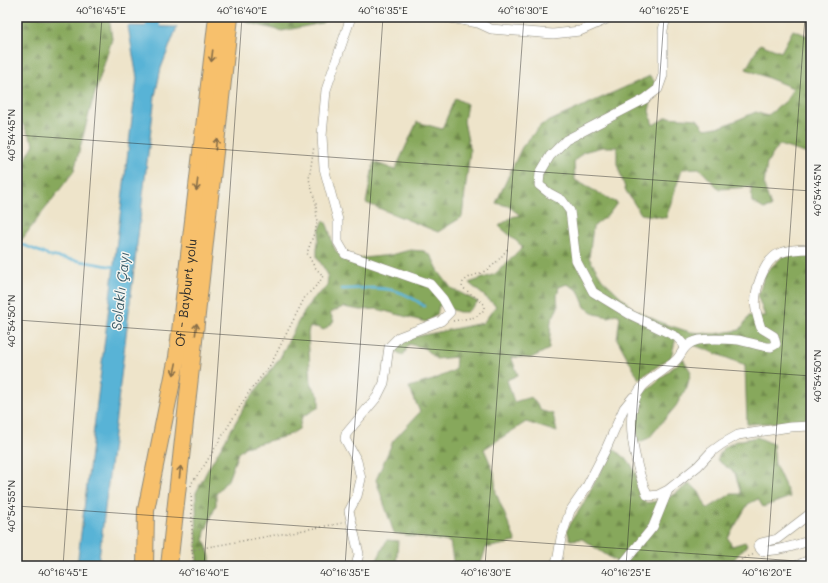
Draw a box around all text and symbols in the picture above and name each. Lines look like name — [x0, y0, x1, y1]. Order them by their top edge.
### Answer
text: 40°16'45"E — [76, 3, 126, 17]
text: 40°16'40"E — [217, 3, 267, 17]
text: 40°16'35"E — [358, 3, 408, 17]
text: 40°16'30"E — [498, 3, 548, 17]
text: 40°16'25"E — [639, 3, 689, 17]
one-way arrow — [208, 49, 216, 62]
text: 40°54'45"N — [4, 109, 18, 161]
one-way arrow — [212, 138, 220, 151]
text: 40°54'45"N — [810, 164, 824, 216]
one-way arrow — [194, 178, 201, 191]
street label: Of - Bayburt yolu — [170, 237, 199, 348]
water label: Solaklı Çayı — [106, 251, 134, 331]
text: 40°54'50"N — [4, 295, 18, 347]
one-way arrow — [192, 322, 199, 335]
text: 40°54'50"N — [810, 350, 824, 402]
one-way arrow — [171, 363, 179, 376]
one-way arrow — [176, 466, 183, 479]
text: 40°54'55"N — [4, 480, 18, 532]
text: 40°16'45"E — [38, 565, 88, 579]
text: 40°16'40"E — [179, 565, 229, 579]
text: 40°16'35"E — [320, 565, 370, 579]
text: 40°16'30"E — [461, 565, 511, 579]
text: 40°16'25"E — [601, 565, 651, 579]
text: 40°16'20"E — [742, 565, 792, 579]

